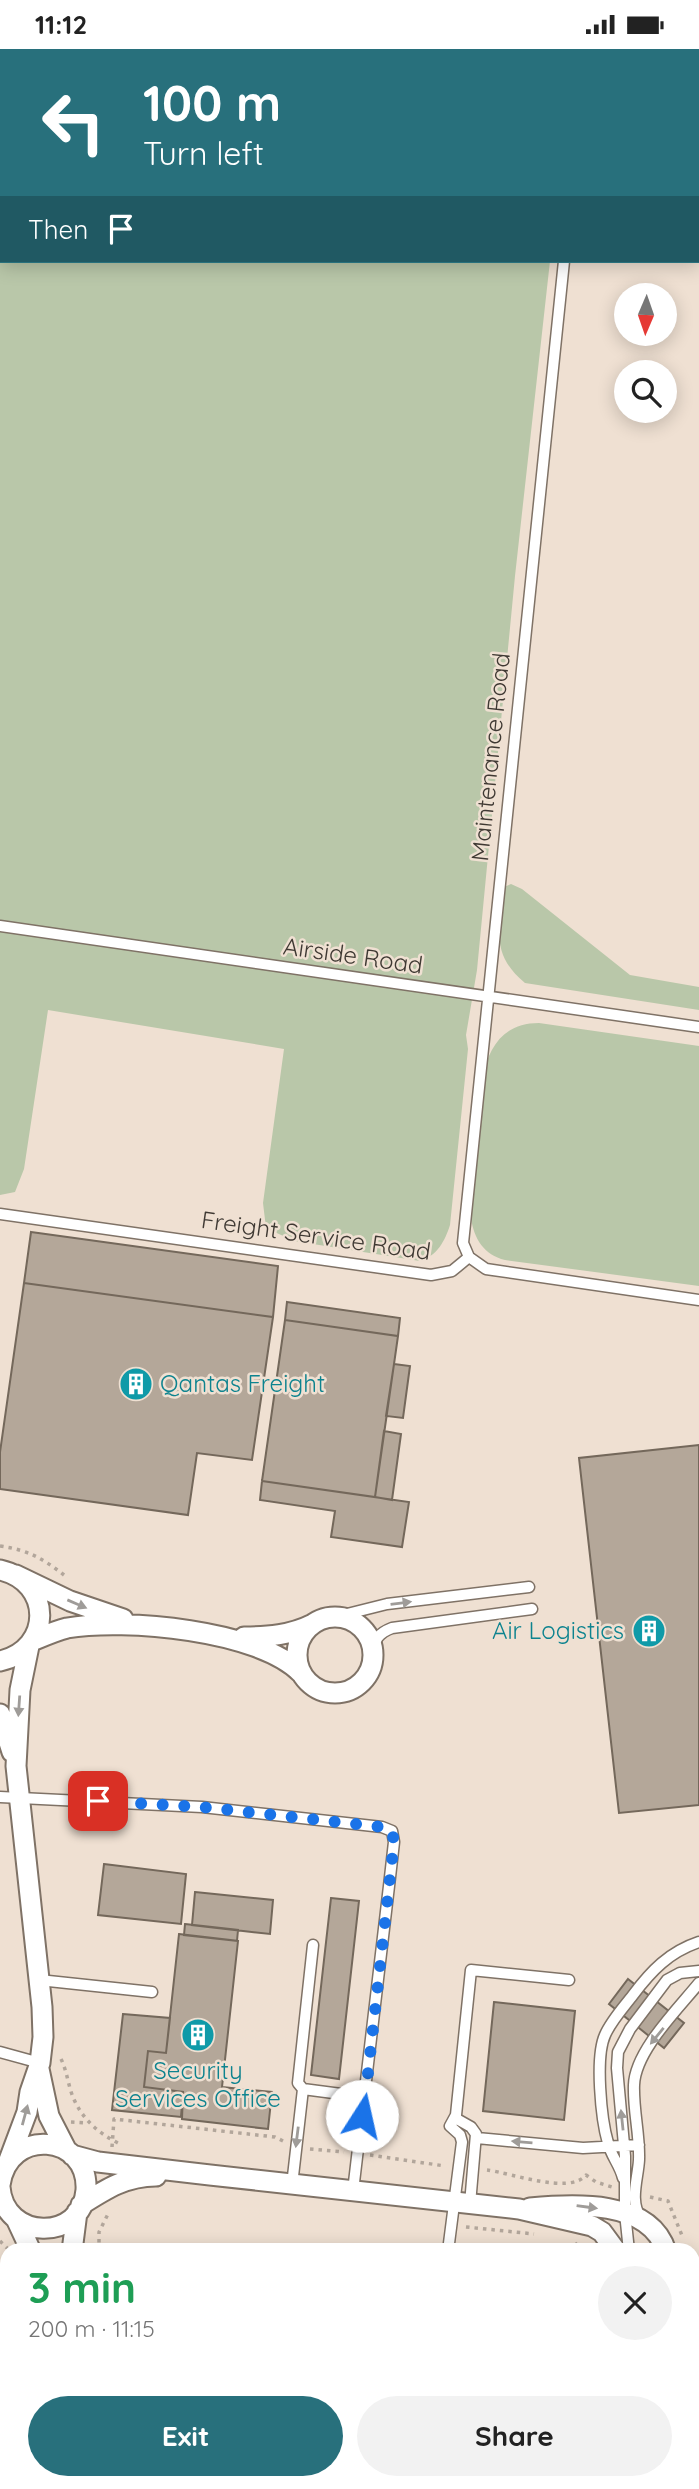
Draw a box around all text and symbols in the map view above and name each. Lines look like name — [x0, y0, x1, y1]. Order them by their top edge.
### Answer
text: 11:12 — [35, 8, 87, 41]
text: 100 m — [143, 72, 281, 133]
icon: left — [28, 77, 119, 168]
text: Turn left — [143, 133, 264, 173]
icon: arrive — [102, 210, 140, 248]
text: Then — [28, 213, 88, 246]
north arrow — [614, 283, 677, 347]
map controls — [614, 283, 677, 423]
button: search — [614, 360, 677, 423]
street label: Maintenance Road — [464, 651, 516, 863]
street label: Airside Road — [281, 930, 425, 980]
street label: Freight Service Road — [199, 1204, 433, 1266]
building icon: Qantas Freight — [117, 1365, 155, 1403]
place label: Qantas Freight — [160, 1368, 325, 1398]
one-way arrow — [391, 1597, 413, 1608]
one-way arrow — [67, 1599, 88, 1610]
building icon: Air Logistics — [630, 1612, 668, 1650]
place label: Air Logistics — [492, 1615, 624, 1645]
one-way arrow — [13, 1695, 24, 1717]
pin — [68, 1771, 128, 1831]
icon: arrive — [79, 1782, 117, 1820]
building icon: Security Services Office — [179, 2016, 217, 2054]
one-way arrow — [649, 2027, 664, 2045]
place label: Security Services Office — [115, 2055, 281, 2113]
position arrow — [325, 2079, 399, 2153]
one-way arrow — [21, 2104, 31, 2125]
one-way arrow — [616, 2109, 627, 2131]
one-way arrow — [291, 2126, 302, 2148]
one-way arrow — [511, 2136, 533, 2147]
one-way arrow — [576, 2201, 598, 2212]
text: 3 min — [28, 2261, 136, 2314]
button: close — [598, 2266, 672, 2340]
text: 200 m · 11:15 — [28, 2314, 155, 2343]
button: Exit — [28, 2396, 343, 2476]
button: Share — [357, 2396, 672, 2476]

